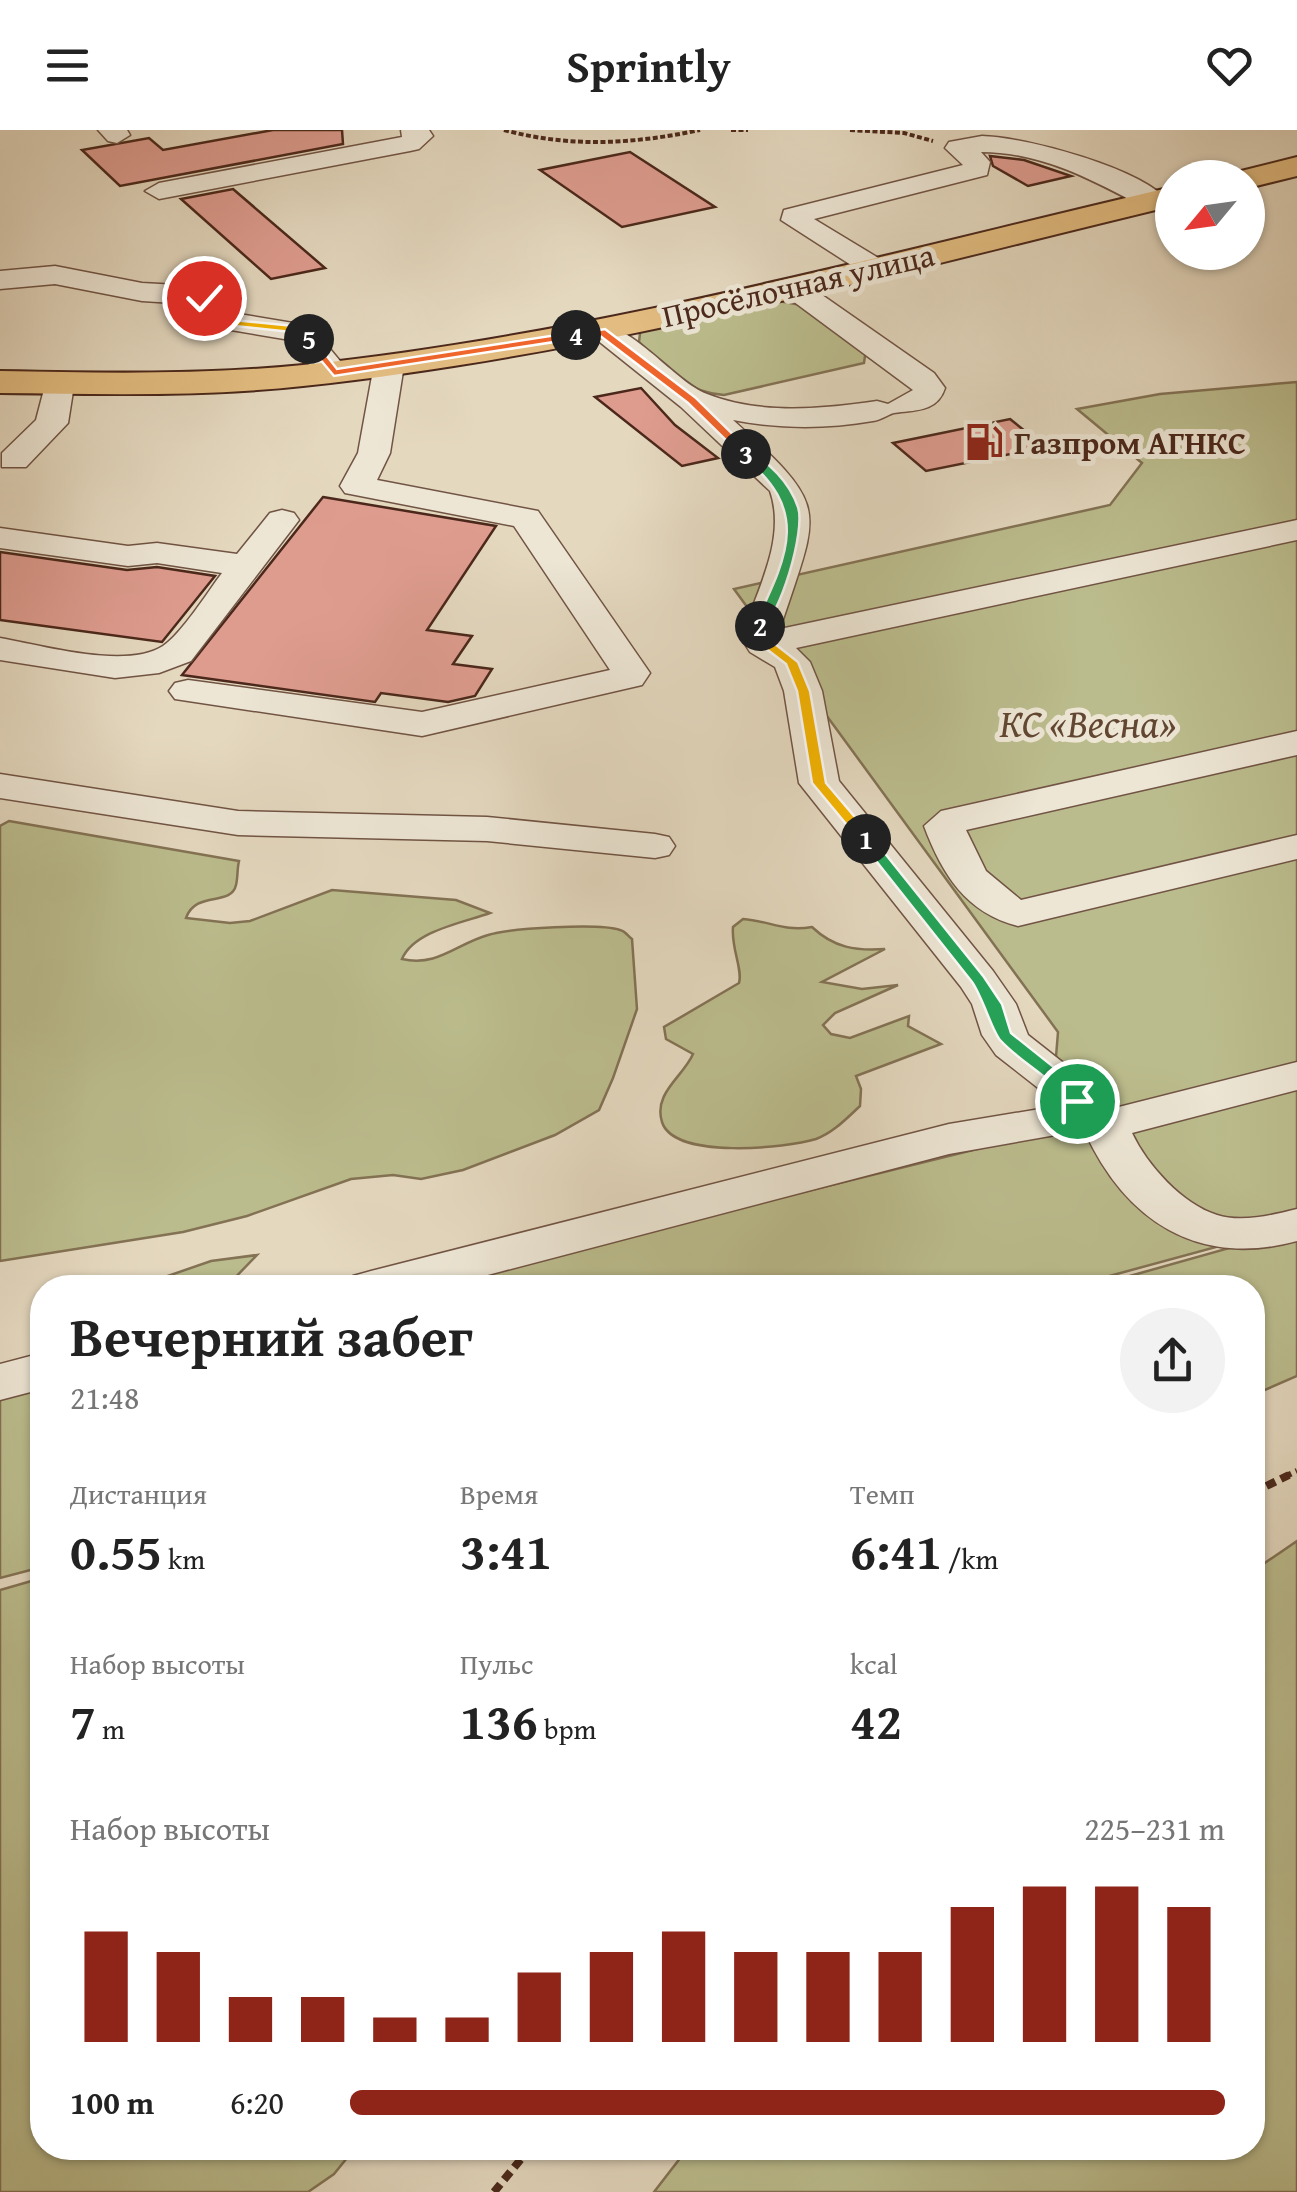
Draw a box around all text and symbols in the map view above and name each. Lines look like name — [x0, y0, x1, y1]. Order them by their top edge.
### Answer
text: Sprintly — [566, 33, 731, 98]
icon: menu — [40, 38, 95, 93]
icon: heart — [1202, 38, 1257, 93]
north arrow — [1155, 160, 1265, 270]
map controls — [1155, 160, 1265, 270]
street label: Просёлочная улица — [657, 231, 939, 339]
pin — [162, 256, 247, 341]
icon: check — [177, 271, 232, 326]
pin: 4 — [551, 310, 601, 360]
pin: 5 — [284, 314, 334, 364]
text: 4 — [569, 314, 583, 355]
text: 5 — [302, 318, 316, 359]
place label: Газпром АГНКС — [1014, 419, 1246, 466]
fuel station icon: Газпром АГНКС — [963, 421, 1005, 463]
pin: 3 — [721, 429, 771, 479]
text: 3 — [739, 433, 753, 474]
pin: 2 — [735, 601, 785, 651]
text: 2 — [753, 605, 767, 646]
park label: КС «Весна» — [1000, 693, 1176, 752]
pin: 1 — [841, 814, 891, 864]
text: 1 — [859, 818, 873, 859]
pin — [1035, 1059, 1120, 1144]
icon: arrive — [1050, 1074, 1105, 1129]
text: Вечерний забег — [70, 1296, 473, 1376]
button: share — [1120, 1308, 1225, 1413]
text: 21:48 — [70, 1374, 139, 1421]
text: Дистанция — [70, 1473, 207, 1514]
text: Время — [460, 1473, 538, 1514]
text: Темп — [850, 1473, 915, 1514]
text: 0.55 — [70, 1514, 162, 1587]
text: 3:41 — [460, 1514, 552, 1587]
text: 6:41 — [850, 1514, 942, 1587]
text: km — [162, 1538, 205, 1579]
text: /km — [942, 1538, 998, 1579]
text: Набор высоты — [70, 1643, 245, 1684]
text: Пульс — [460, 1643, 533, 1684]
text: kcal — [850, 1643, 898, 1684]
text: 7 — [70, 1684, 96, 1757]
text: 136 — [460, 1684, 538, 1757]
text: 42 — [850, 1684, 902, 1757]
text: m — [96, 1708, 125, 1749]
text: bpm — [538, 1708, 596, 1749]
text: Набор высоты — [70, 1805, 270, 1852]
text: 225–231 m — [1084, 1805, 1225, 1852]
text: 100 m — [70, 2079, 154, 2126]
text: 6:20 — [230, 2079, 284, 2126]

